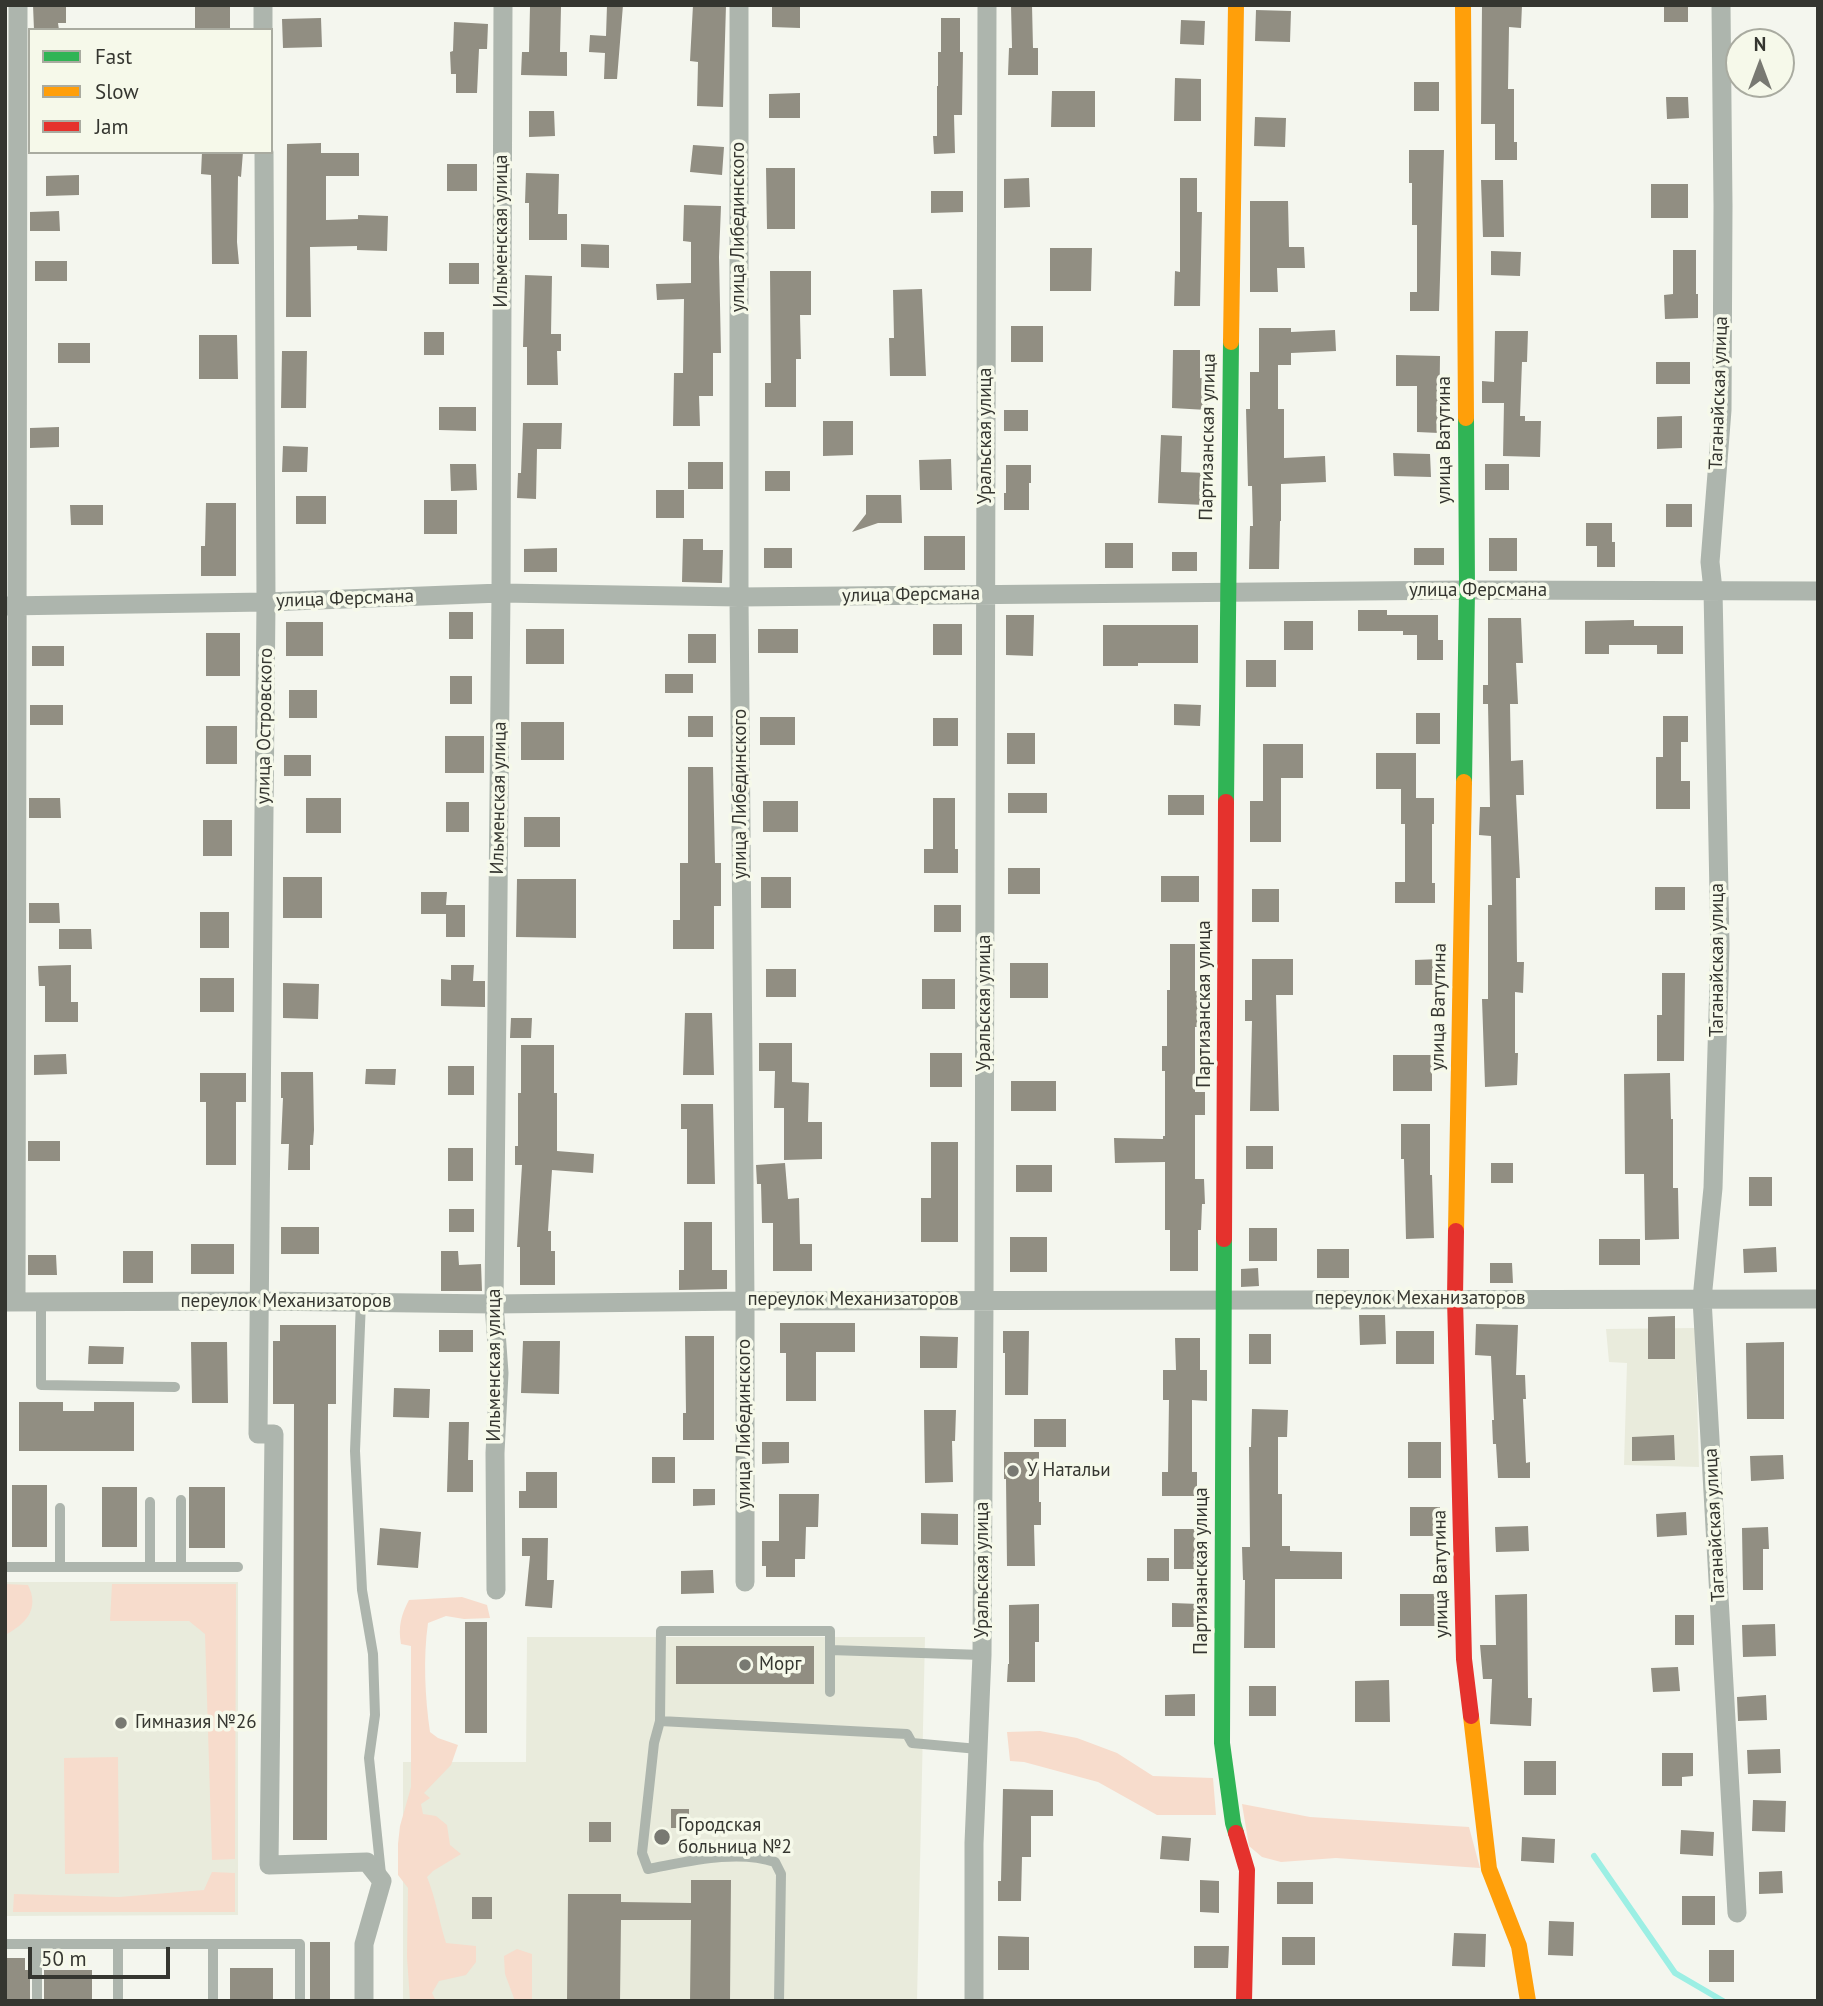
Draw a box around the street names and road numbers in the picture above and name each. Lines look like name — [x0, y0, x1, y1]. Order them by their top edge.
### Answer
street label: улица Либединского — [728, 142, 750, 312]
street label: Ильменская улица — [491, 154, 513, 308]
street label: Таганайская улица — [1705, 316, 1733, 470]
street label: Партизанская улица — [1195, 353, 1221, 521]
street label: Уральская улица — [975, 368, 997, 504]
street label: улица Ватутина — [1434, 376, 1456, 504]
street label: улица Ферсмана — [1409, 580, 1547, 602]
street label: улица Ферсмана — [842, 582, 980, 608]
street label: улица Ферсмана — [276, 585, 414, 613]
street label: улица Островского — [252, 647, 278, 805]
street label: улица Либединского — [730, 709, 752, 879]
street label: Ильменская улица — [486, 721, 512, 875]
street label: Таганайская улица — [1707, 883, 1729, 1037]
street label: Партизанская улица — [1194, 920, 1216, 1088]
street label: Уральская улица — [974, 935, 996, 1071]
street label: улица Ватутина — [1426, 943, 1452, 1071]
street label: Ильменская улица — [484, 1288, 506, 1442]
street label: переулок Механизаторов — [1314, 1288, 1526, 1310]
street label: переулок Механизаторов — [747, 1289, 959, 1311]
street label: переулок Механизаторов — [180, 1291, 392, 1313]
street label: улица Либединского — [734, 1339, 756, 1509]
street label: Таганайская улица — [1700, 1448, 1730, 1602]
street label: Партизанская улица — [1191, 1487, 1213, 1655]
street label: Уральская улица — [972, 1502, 994, 1638]
street label: улица Ватутина — [1428, 1510, 1454, 1638]

